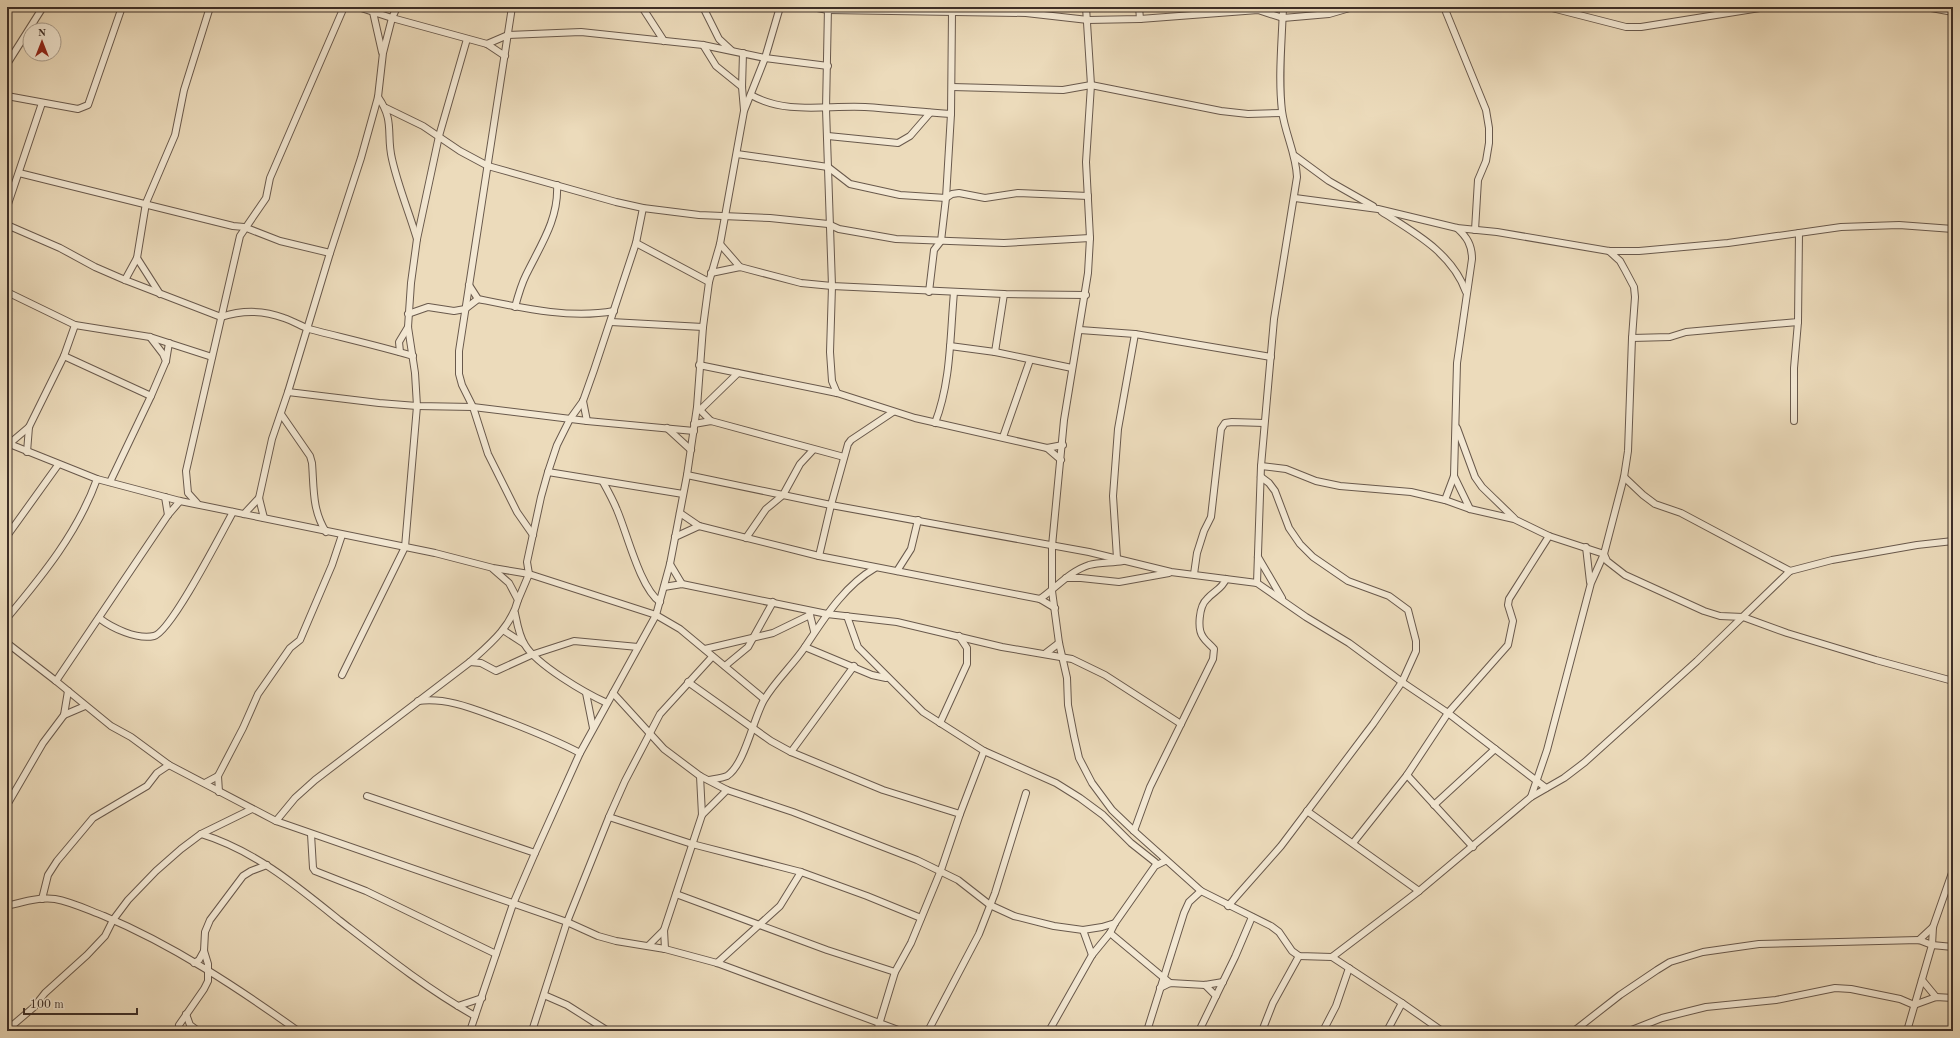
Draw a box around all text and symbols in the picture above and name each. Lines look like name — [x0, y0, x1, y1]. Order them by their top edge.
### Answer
north arrow — [22, 22, 62, 62]
text: N — [38, 28, 47, 39]
scale bar — [24, 990, 137, 1016]
text: 100 m — [30, 999, 64, 1011]

